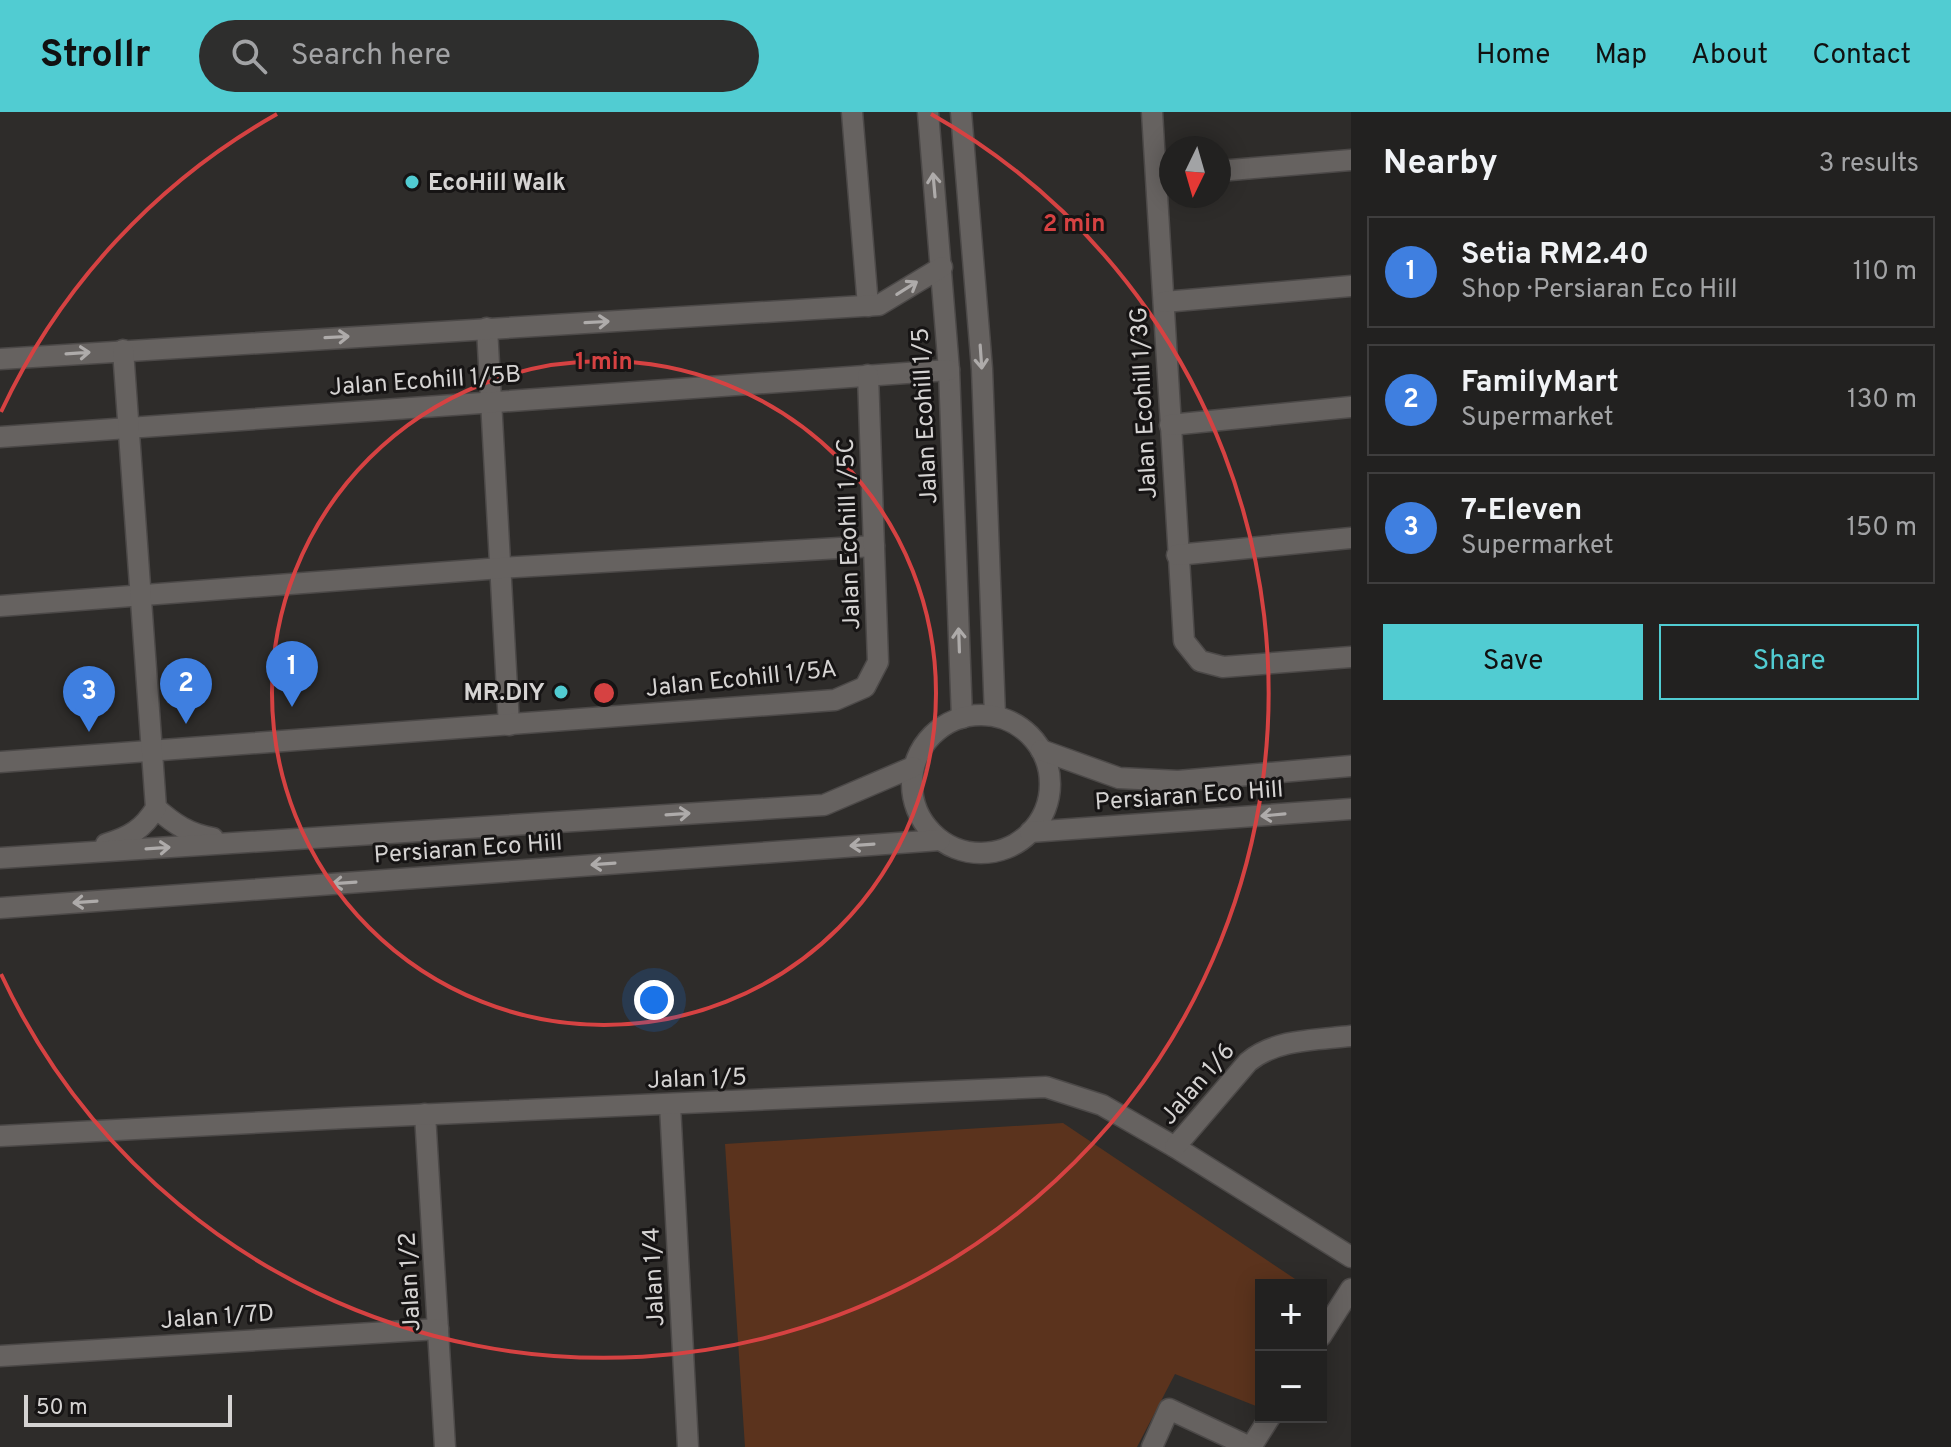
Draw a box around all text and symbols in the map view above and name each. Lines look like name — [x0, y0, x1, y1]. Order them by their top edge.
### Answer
search box — [199, 20, 759, 92]
text: Strollr — [40, 32, 151, 81]
icon: search — [227, 34, 271, 78]
text: Search here — [291, 38, 451, 75]
text: Home — [1476, 38, 1550, 74]
text: Map — [1594, 38, 1647, 74]
text: About — [1691, 38, 1768, 74]
text: Contact — [1812, 38, 1911, 74]
north arrow — [1159, 136, 1231, 208]
text: Nearby — [1383, 143, 1498, 186]
text: 3 results — [1819, 148, 1919, 181]
place label: EcoHill Walk — [428, 169, 566, 199]
one-way arrow — [927, 172, 942, 199]
marker: EcoHill Walk — [403, 173, 421, 191]
text: 2 min — [1043, 210, 1105, 240]
text: Setia RM2.40 — [1461, 237, 1649, 274]
text: 1 — [1406, 256, 1416, 289]
text: 110 m — [1853, 256, 1917, 289]
text: Shop · Persiaran Eco Hill — [1461, 274, 1738, 307]
one-way arrow — [895, 279, 918, 295]
street label: Jalan Ecohill 1/3G — [1125, 306, 1165, 500]
one-way arrow — [583, 314, 610, 329]
street label: Jalan Ecohill 1/5 — [906, 327, 946, 505]
one-way arrow — [323, 330, 350, 345]
one-way arrow — [974, 343, 989, 370]
one-way arrow — [64, 346, 91, 361]
text: 1 min — [575, 348, 633, 378]
street label: Jalan Ecohill 1/5B — [328, 360, 522, 404]
text: FamilyMart — [1461, 365, 1619, 402]
text: 2 — [1403, 384, 1419, 417]
text: 130 m — [1847, 384, 1917, 417]
text: Supermarket — [1461, 402, 1613, 435]
street label: Jalan Ecohill 1/5C — [832, 437, 868, 630]
text: 7-Eleven — [1461, 493, 1582, 530]
text: 3 — [1403, 512, 1419, 545]
text: 150 m — [1846, 512, 1917, 545]
text: Supermarket — [1461, 530, 1613, 563]
button: Save — [1383, 624, 1643, 700]
button: Share — [1659, 624, 1919, 700]
one-way arrow — [952, 627, 967, 654]
pin: 1 — [266, 641, 318, 707]
street label: Jalan Ecohill 1/5A — [644, 655, 838, 705]
pin: 2 — [160, 658, 212, 724]
pin: 3 — [63, 666, 115, 732]
place label: MR.DIY — [463, 679, 545, 709]
centre of rings — [590, 679, 618, 707]
marker: MR.DIY — [552, 683, 570, 701]
street label: Persiaran Eco Hill — [1094, 775, 1284, 819]
one-way arrow — [664, 806, 691, 821]
one-way arrow — [1260, 808, 1287, 823]
street label: Persiaran Eco Hill — [373, 828, 563, 872]
one-way arrow — [850, 838, 876, 853]
one-way arrow — [144, 840, 171, 855]
one-way arrow — [590, 857, 617, 872]
one-way arrow — [331, 876, 358, 891]
one-way arrow — [72, 895, 98, 910]
your location — [634, 980, 674, 1020]
street label: Jalan 1/6 — [1155, 1037, 1242, 1132]
street label: Jalan 1/5 — [647, 1063, 747, 1097]
street label: Jalan 1/4 — [637, 1226, 673, 1327]
street label: Jalan 1/2 — [393, 1231, 429, 1332]
map controls — [1255, 1279, 1327, 1423]
button: + — [1255, 1279, 1327, 1351]
street label: Jalan 1/7D — [159, 1299, 275, 1337]
button: − — [1255, 1351, 1327, 1423]
scale bar — [24, 1391, 232, 1427]
text: 50 m — [36, 1395, 88, 1422]

